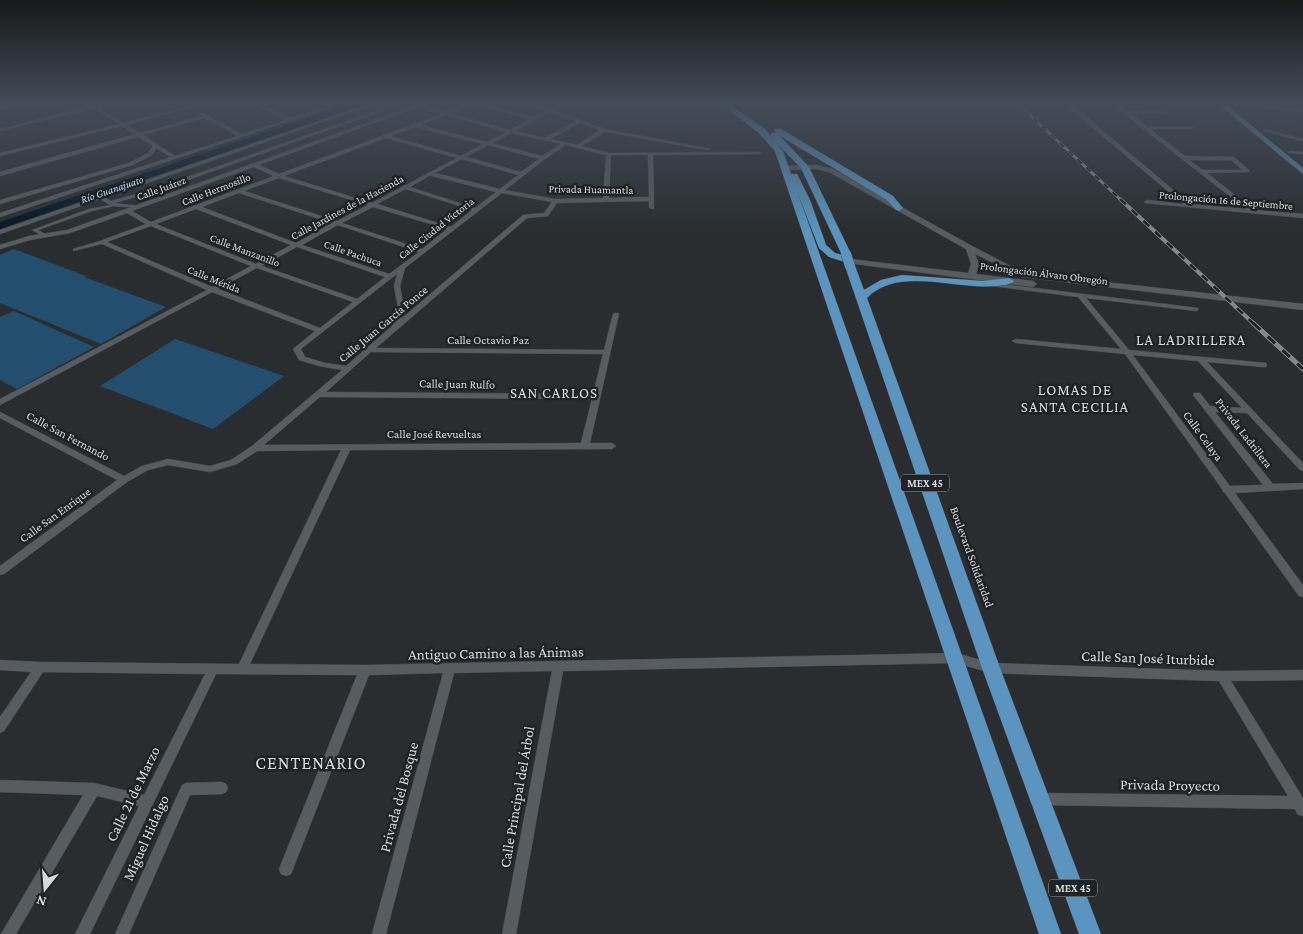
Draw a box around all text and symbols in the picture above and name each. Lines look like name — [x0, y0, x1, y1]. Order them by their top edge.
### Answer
street label: Calle Hermosillo — [180, 170, 253, 208]
street label: Calle Jardines de la Hacienda — [289, 172, 406, 243]
water label: Río Guanajuato — [79, 173, 146, 206]
street label: Calle Juárez — [135, 173, 188, 203]
street label: Privada Huamantla — [548, 182, 634, 196]
street label: Prolongación 16 de Septiembre — [1159, 188, 1294, 213]
street label: Calle Ciudad Victoria — [396, 195, 476, 261]
street label: Calle Manzanillo — [208, 231, 282, 269]
street label: Calle Pachuca — [322, 237, 384, 269]
street label: Prolongación Álvaro Obregón — [979, 259, 1109, 288]
street label: Calle Mérida — [186, 263, 242, 295]
street label: Calle Juan García Ponce — [336, 283, 430, 365]
district label: LA LADRILLERA — [1136, 332, 1246, 348]
street label: Calle Octavio Paz — [447, 333, 529, 347]
street label: Calle Juan Rulfo — [419, 376, 495, 392]
district label: LOMAS DE SANTA CECILIA — [1021, 382, 1129, 415]
district label: SAN CARLOS — [510, 385, 598, 401]
street label: Privada Ladrillera — [1212, 395, 1276, 471]
street label: Calle San Fernando — [24, 408, 112, 464]
street label: Calle Celaya — [1180, 408, 1226, 464]
street label: Calle José Revueltas — [387, 427, 481, 441]
road number: MEX 45 — [901, 474, 949, 492]
street label: Calle San Enrique — [17, 485, 93, 545]
street label: Boulevard Solidaridad — [947, 505, 997, 610]
street label: Antiguo Camino a las Ánimas — [408, 643, 584, 664]
street label: Calle San José Iturbide — [1081, 648, 1216, 669]
street label: Calle Principal del Árbol — [497, 725, 538, 869]
street label: Privada del Bosque — [377, 740, 422, 854]
street label: Calle 21 de Marzo — [103, 744, 163, 844]
district label: CENTENARIO — [255, 753, 367, 773]
street label: Privada Proyecto — [1120, 776, 1220, 795]
street label: Miguel Hidalgo — [120, 793, 173, 884]
north arrow — [20, 864, 70, 914]
road number: MEX 45 — [1049, 880, 1097, 896]
text: N — [34, 892, 48, 910]

